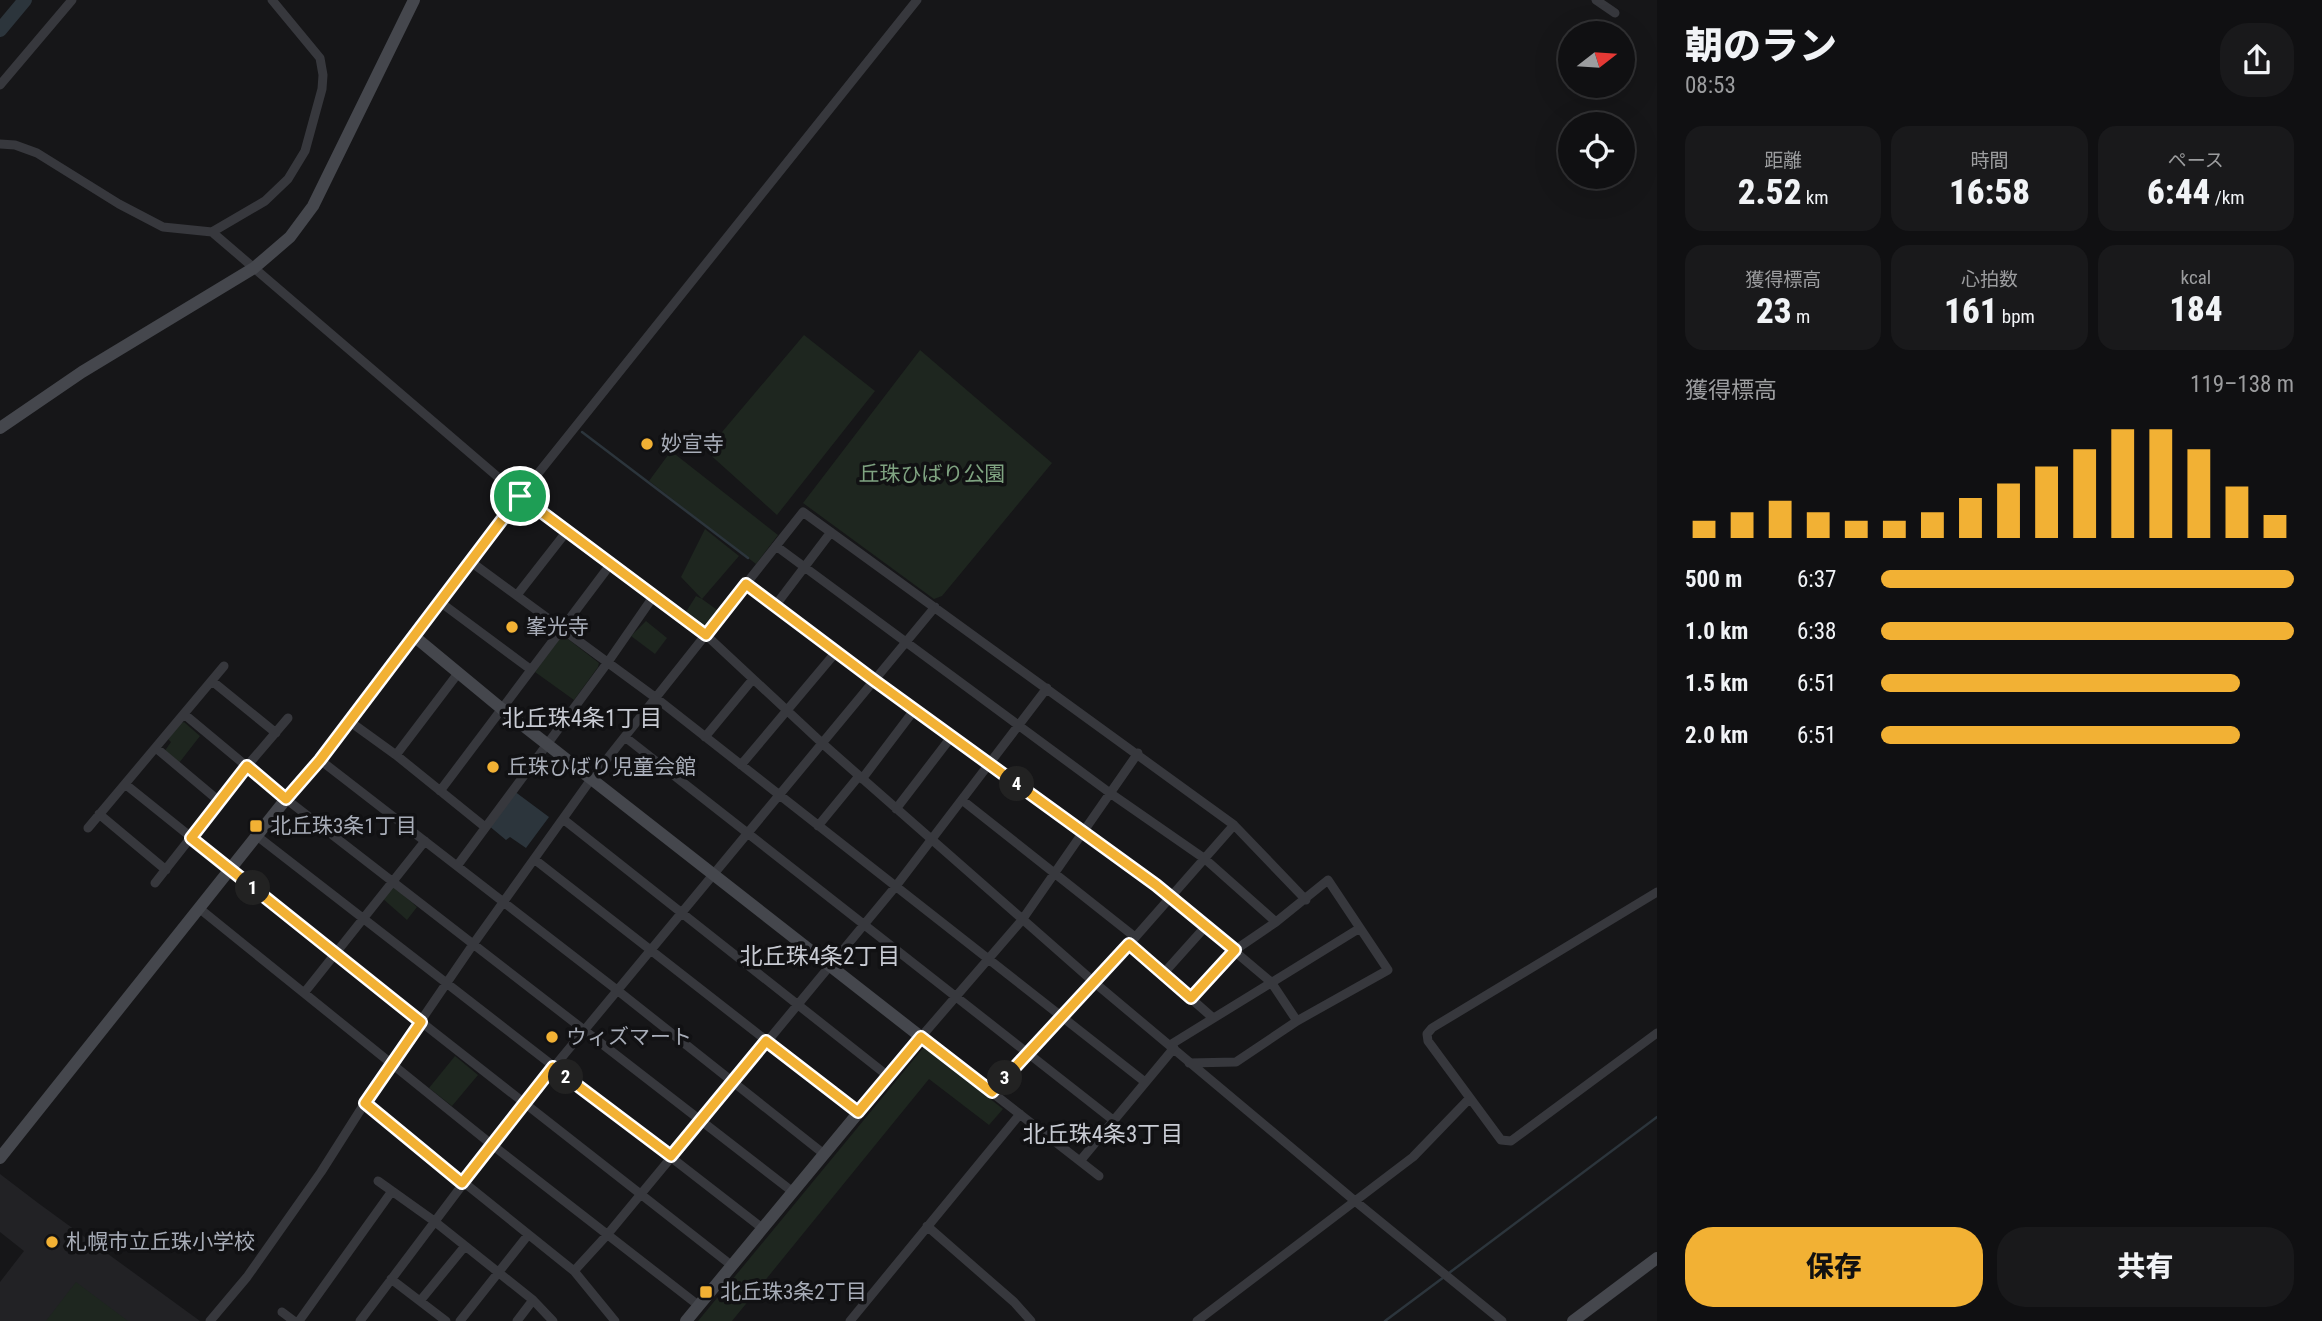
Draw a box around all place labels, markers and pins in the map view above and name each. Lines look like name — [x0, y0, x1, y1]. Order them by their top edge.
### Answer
place label: 妙宣寺 — [661, 432, 724, 456]
marker: 妙宣寺 — [639, 436, 655, 452]
pin — [490, 466, 550, 526]
place label: 峯光寺 — [526, 615, 589, 639]
marker: 峯光寺 — [504, 619, 520, 635]
place label: 丘珠ひばり児童会館 — [507, 755, 696, 779]
marker: 丘珠ひばり児童会館 — [485, 759, 501, 775]
pin: 4 — [1000, 766, 1034, 802]
place label: 北丘珠3条1丁目 — [270, 814, 417, 838]
marker: 北丘珠3条1丁目 — [248, 818, 264, 834]
pin: 1 — [236, 870, 270, 906]
place label: ウィズマート — [566, 1025, 692, 1049]
marker: ウィズマート — [544, 1029, 560, 1045]
pin: 2 — [548, 1060, 584, 1094]
pin: 3 — [988, 1060, 1023, 1096]
place label: 札幌市立丘珠小学校 — [66, 1230, 255, 1254]
marker: 札幌市立丘珠小学校 — [44, 1234, 60, 1250]
place label: 北丘珠3条2丁目 — [720, 1280, 867, 1304]
marker: 北丘珠3条2丁目 — [698, 1284, 714, 1300]

